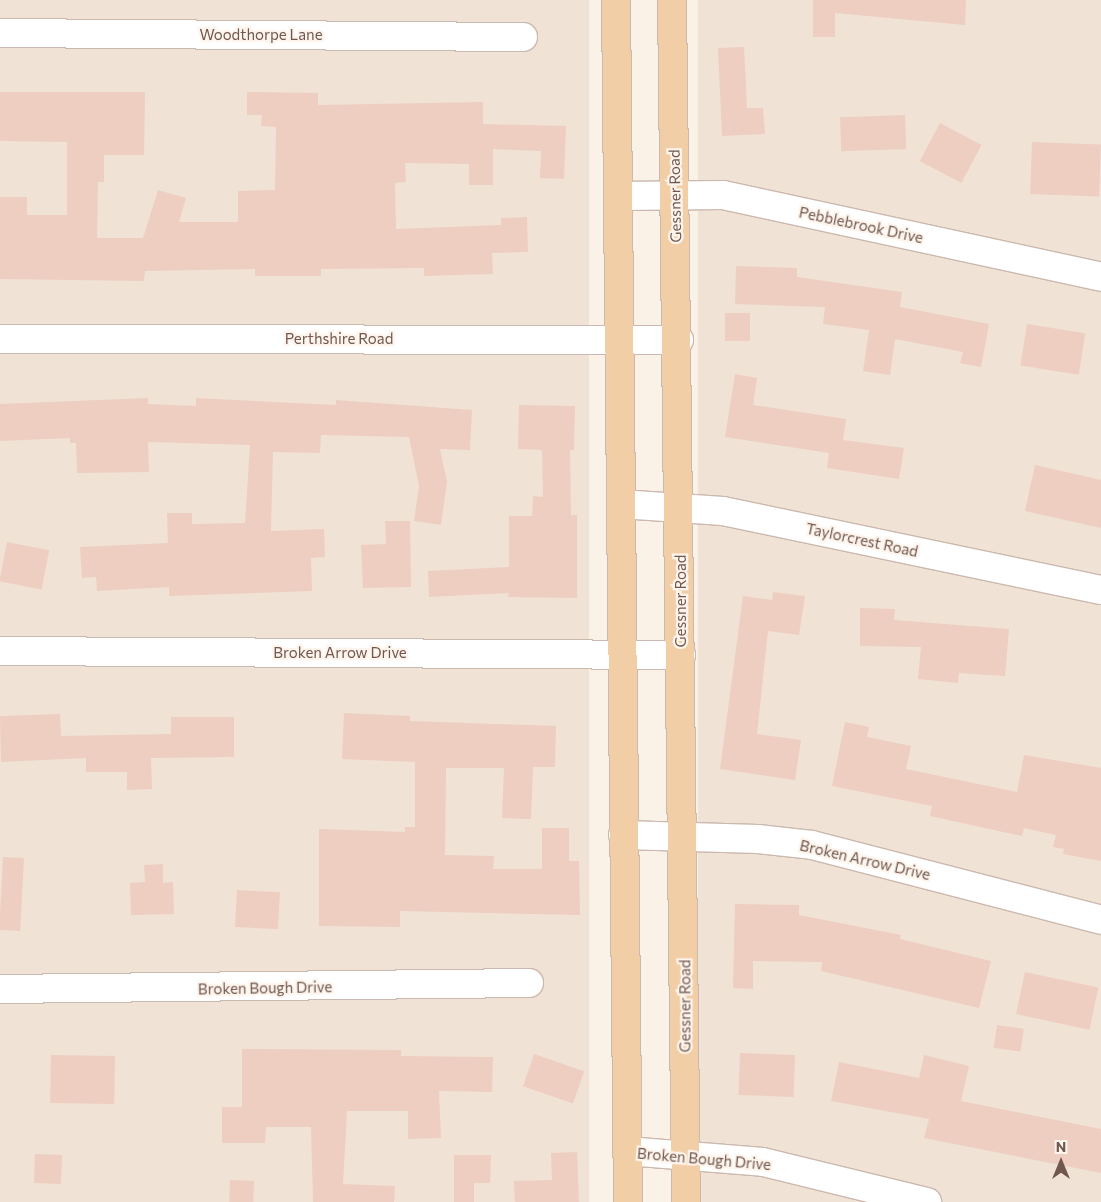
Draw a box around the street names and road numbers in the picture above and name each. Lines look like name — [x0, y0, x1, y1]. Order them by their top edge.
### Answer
street label: Woodthorpe Lane — [199, 26, 323, 44]
street label: Gessner Road — [665, 149, 685, 243]
street label: Pebblebrook Drive — [797, 203, 925, 247]
street label: Perthshire Road — [285, 330, 393, 348]
street label: Taylorcrest Road — [804, 519, 920, 561]
street label: Gessner Road — [672, 555, 690, 647]
street label: Broken Arrow Drive — [273, 644, 407, 662]
street label: Broken Arrow Drive — [798, 836, 932, 884]
street label: Gessner Road — [676, 960, 694, 1052]
street label: Broken Bough Drive — [198, 978, 332, 998]
street label: Broken Bough Drive — [636, 1144, 772, 1174]

